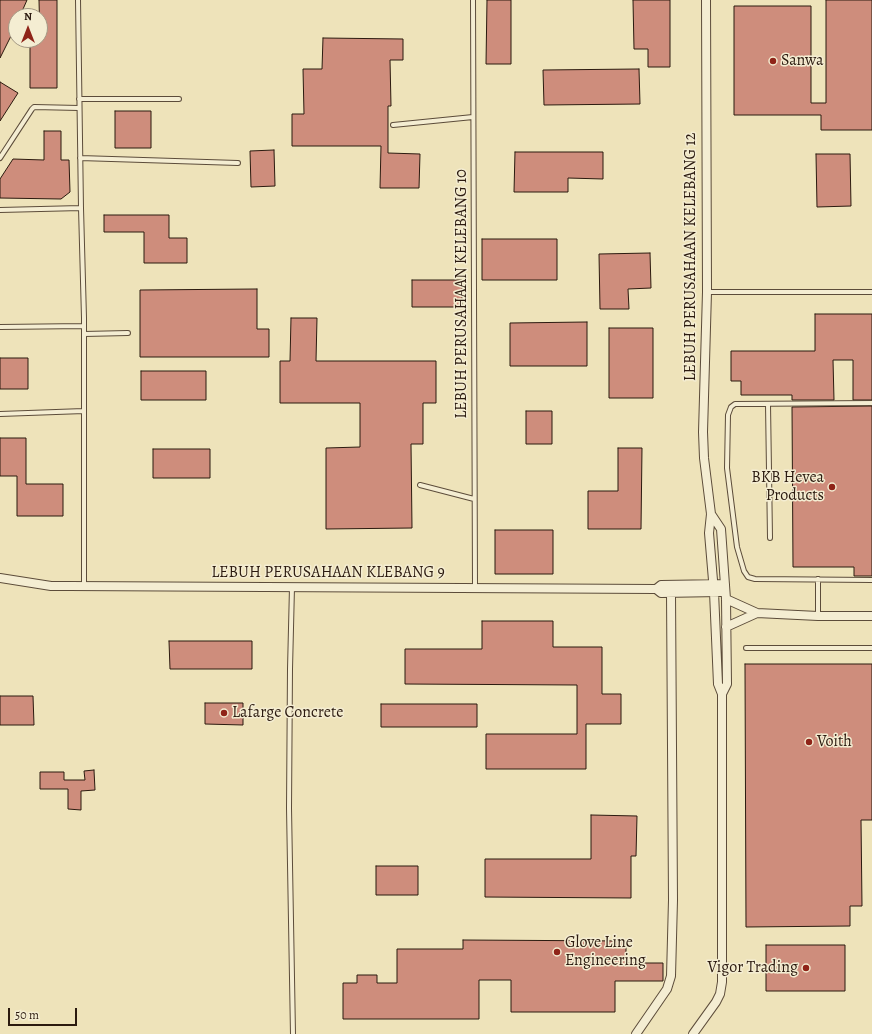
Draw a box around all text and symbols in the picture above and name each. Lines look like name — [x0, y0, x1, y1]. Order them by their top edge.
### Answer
north arrow — [8, 8, 48, 48]
text: N — [24, 9, 32, 24]
place label: Sanwa — [781, 51, 824, 71]
marker: Sanwa — [768, 56, 778, 66]
street label: LEBUH PERUSAHAAN KELEBANG 12 — [681, 133, 701, 381]
street label: LEBUH PERUSAHAAN KELEBANG 10 — [452, 169, 472, 419]
place label: BKB Hevea Products — [751, 468, 824, 506]
marker: BKB Hevea Products — [827, 482, 837, 492]
street label: LEBUH PERUSAHAAN KLEBANG 9 — [211, 563, 445, 583]
place label: Lafarge Concrete — [232, 703, 343, 723]
marker: Lafarge Concrete — [219, 708, 229, 718]
place label: Voith — [817, 732, 852, 752]
marker: Voith — [804, 737, 814, 747]
place label: Glove Line Engineering — [565, 933, 646, 971]
marker: Glove Line Engineering — [552, 947, 562, 957]
place label: Vigor Trading — [708, 958, 798, 978]
marker: Vigor Trading — [801, 963, 811, 973]
scale bar — [10, 1000, 79, 1026]
text: 50 m — [15, 1007, 39, 1023]

